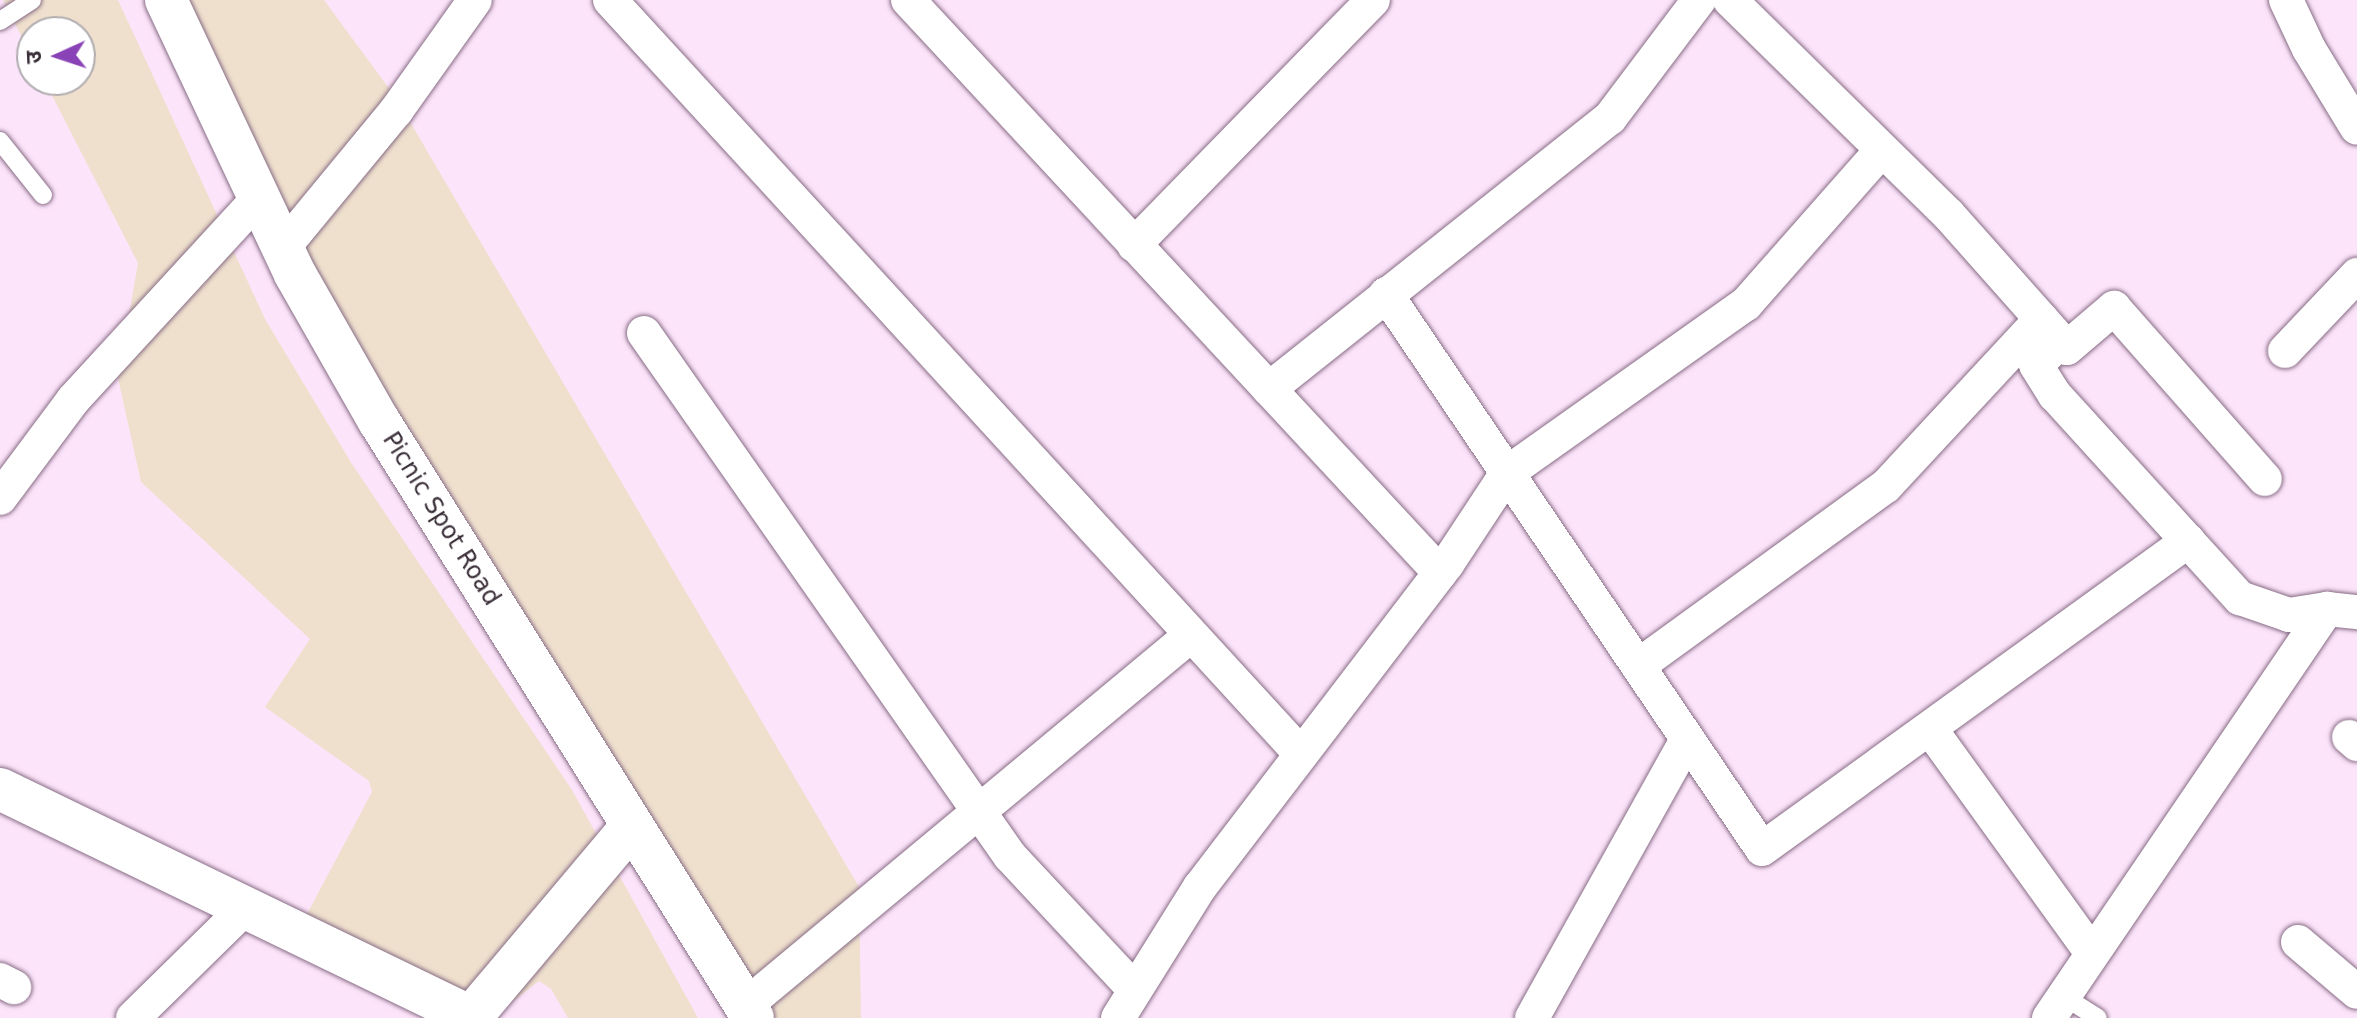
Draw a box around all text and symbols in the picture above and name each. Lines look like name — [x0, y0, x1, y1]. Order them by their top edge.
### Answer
north arrow — [16, 16, 96, 96]
text: उ — [21, 50, 46, 64]
street label: Picnic Spot Road — [376, 427, 506, 611]

